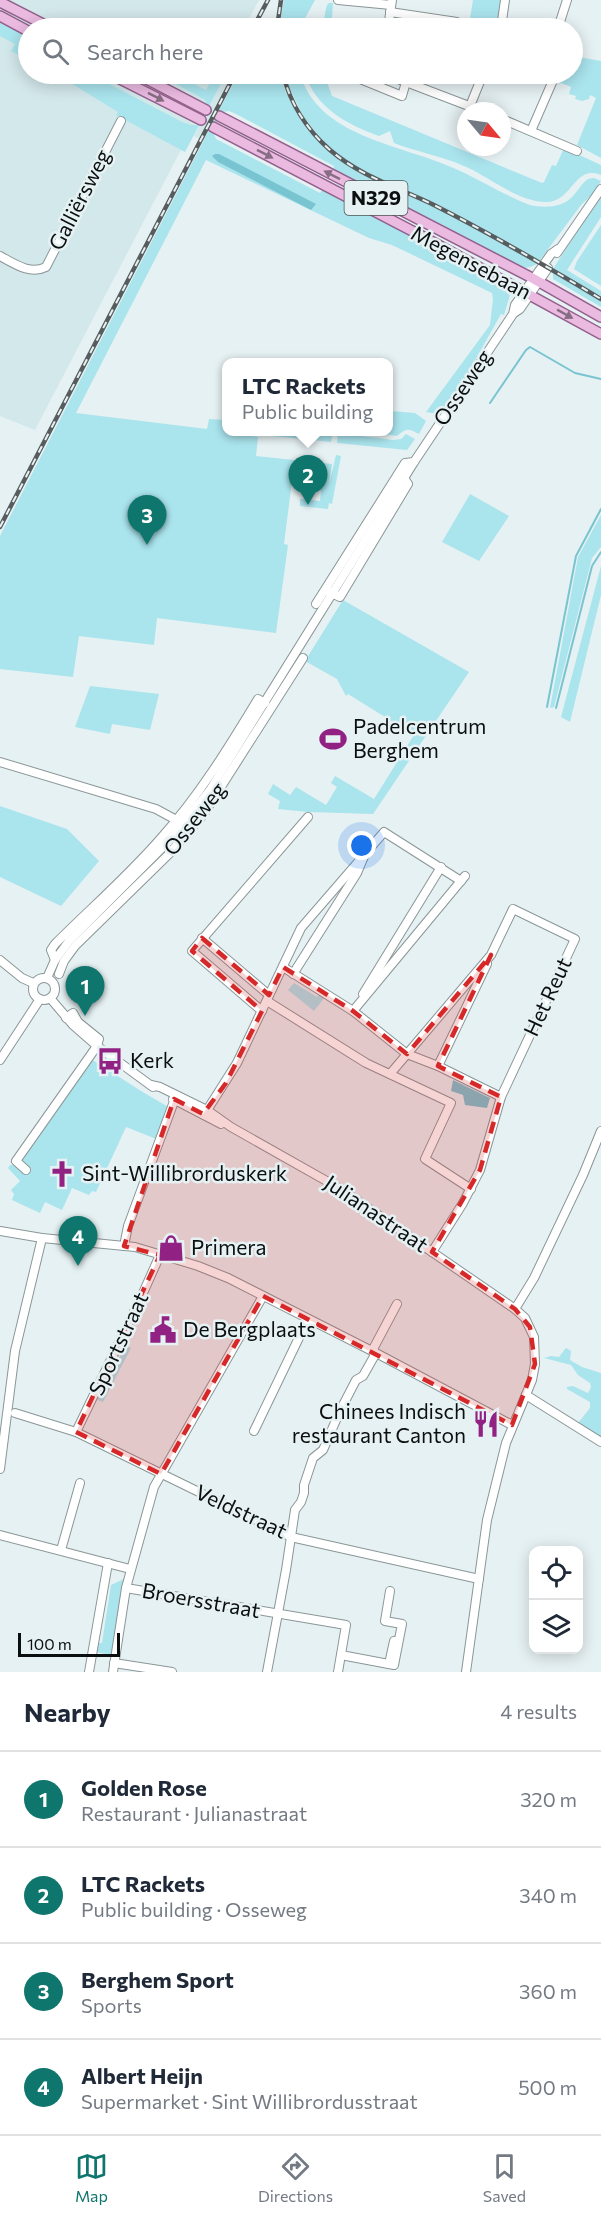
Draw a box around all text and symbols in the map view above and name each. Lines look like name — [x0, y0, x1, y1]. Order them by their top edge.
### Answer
search box — [18, 18, 583, 84]
icon: search — [39, 35, 72, 68]
text: Search here — [87, 38, 203, 65]
one-way arrow — [147, 92, 164, 102]
north arrow — [457, 102, 511, 156]
street label: Galliërsweg — [43, 145, 115, 254]
one-way arrow — [257, 149, 274, 159]
one-way arrow — [324, 170, 341, 180]
road number: N329 — [344, 181, 407, 215]
street label: Megensebaan — [407, 220, 536, 304]
one-way arrow — [557, 309, 574, 319]
street label: Osseweg — [427, 345, 496, 430]
popup — [222, 358, 393, 436]
text: LTC Rackets — [242, 372, 366, 399]
text: Public building — [242, 399, 373, 423]
pin: 2 — [288, 456, 328, 505]
pin: 3 — [128, 496, 166, 545]
place label: Padelcentrum Berghem — [353, 713, 486, 762]
sports icon: Padelcentrum Berghem — [318, 724, 348, 754]
street label: Osseweg — [158, 777, 230, 860]
your location — [347, 831, 376, 860]
street label: Het Reut — [518, 953, 576, 1040]
pin: 1 — [66, 966, 104, 1016]
bus stop icon: Kerk — [95, 1046, 125, 1076]
place label: Kerk — [130, 1047, 174, 1072]
church icon: Sint-Willibrorduskerk — [47, 1159, 77, 1189]
place label: Sint-Willibrorduskerk — [82, 1160, 287, 1185]
street label: Julianastraat — [320, 1169, 433, 1257]
pin: 4 — [58, 1216, 98, 1266]
shop icon: Primera — [156, 1233, 186, 1263]
place label: Primera — [191, 1234, 267, 1259]
street label: Sportstraat — [83, 1288, 152, 1399]
public building icon: De Bergplaats — [148, 1315, 178, 1345]
place label: De Bergplaats — [183, 1316, 316, 1341]
place label: Chinees Indisch restaurant Canton — [292, 1398, 466, 1447]
restaurant icon: Chinees Indisch restaurant Canton — [471, 1409, 501, 1439]
street label: Veldstraat — [192, 1479, 291, 1543]
map controls — [529, 1546, 583, 1654]
button: locate — [529, 1546, 583, 1600]
street label: Broersstraat — [140, 1577, 262, 1622]
button: layers — [529, 1600, 583, 1654]
scale bar — [18, 1630, 120, 1658]
text: 100 m — [27, 1634, 72, 1653]
text: Nearby — [24, 1696, 111, 1727]
text: 4 results — [500, 1699, 577, 1723]
text: Golden Rose — [81, 1774, 207, 1801]
text: 1 — [39, 1787, 48, 1811]
text: 320 m — [520, 1787, 577, 1811]
text: Restaurant · Julianastraat — [81, 1801, 307, 1825]
text: LTC Rackets — [81, 1870, 205, 1897]
text: 2 — [38, 1883, 49, 1907]
text: 340 m — [519, 1883, 577, 1907]
text: Public building · Osseweg — [81, 1897, 307, 1921]
text: Berghem Sport — [81, 1966, 234, 1993]
text: 3 — [38, 1979, 49, 2003]
text: 360 m — [519, 1979, 577, 2003]
text: Sports — [81, 1993, 142, 2017]
text: Albert Heijn — [81, 2062, 203, 2089]
text: 4 — [37, 2075, 50, 2099]
text: 500 m — [518, 2075, 577, 2099]
text: Supermarket · Sint Willibrordusstraat — [81, 2089, 418, 2113]
tab: Map — [75, 2150, 108, 2205]
tab: Directions — [258, 2150, 333, 2205]
tab: Saved — [483, 2150, 526, 2205]

